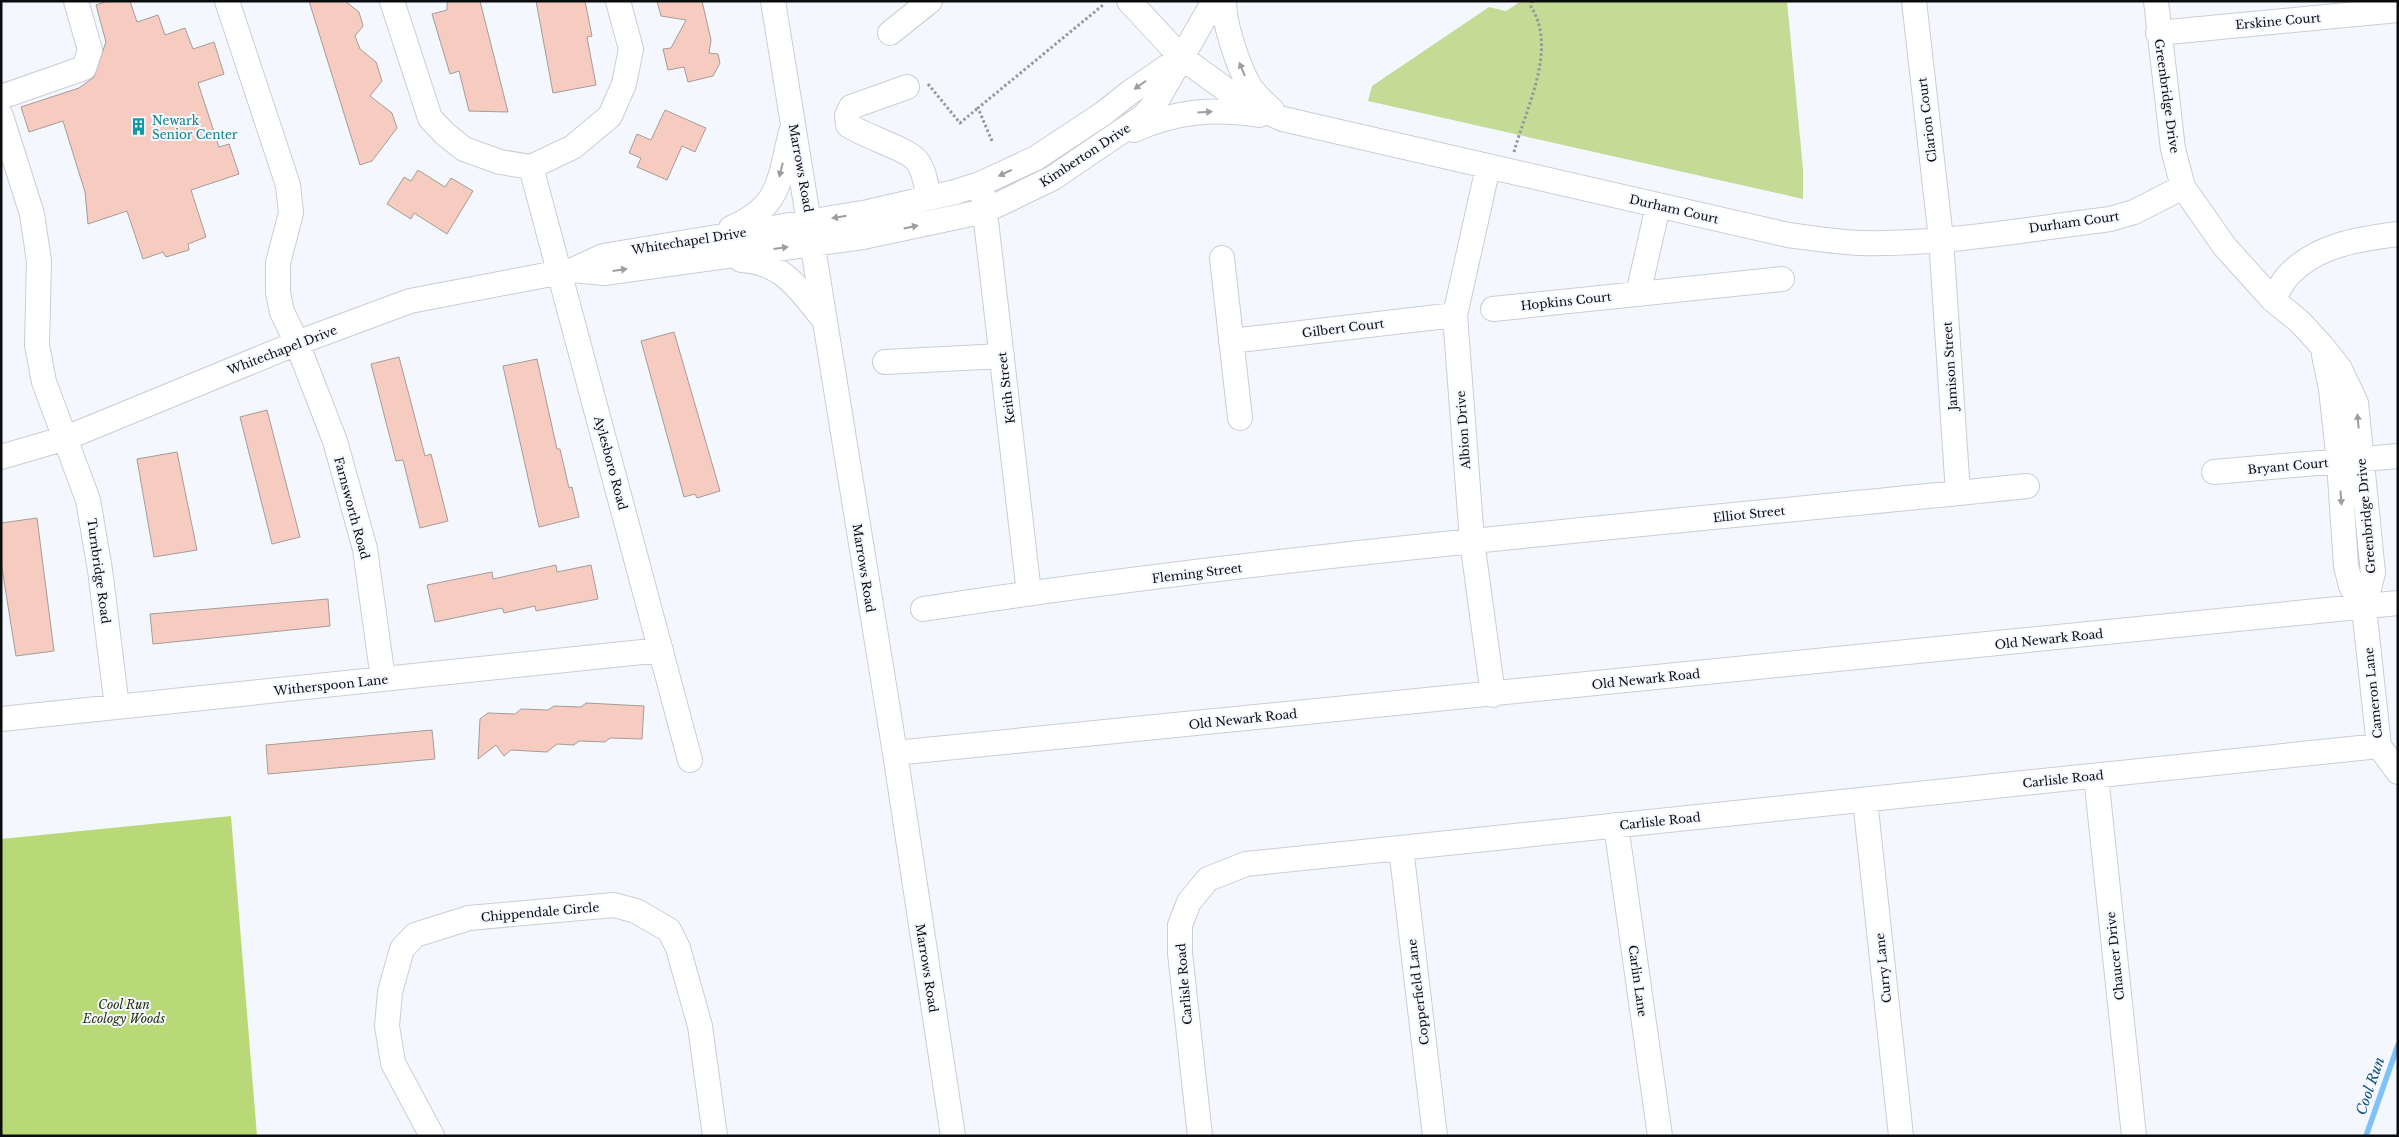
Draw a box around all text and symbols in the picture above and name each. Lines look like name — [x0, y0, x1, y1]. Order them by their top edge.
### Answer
street label: Erskine Court — [2235, 10, 2322, 32]
street label: Greenbridge Drive — [2152, 38, 2182, 154]
one-way arrow — [1238, 61, 1246, 76]
street label: Clarion Court — [1914, 76, 1940, 163]
one-way arrow — [1134, 80, 1147, 90]
one-way arrow — [1197, 108, 1213, 116]
place label: Newark Senior Center — [152, 113, 238, 142]
building icon: Newark Senior Center — [128, 117, 148, 137]
street label: Kimberton Drive — [1037, 120, 1133, 190]
street label: Marrows Road — [786, 123, 816, 213]
one-way arrow — [777, 162, 785, 177]
one-way arrow — [998, 169, 1012, 177]
street label: Durham Court — [1628, 191, 1721, 227]
street label: Durham Court — [2028, 208, 2121, 236]
one-way arrow — [831, 213, 847, 221]
one-way arrow — [903, 223, 918, 231]
street label: Whitechapel Drive — [629, 224, 748, 258]
one-way arrow — [774, 244, 790, 252]
one-way arrow — [613, 266, 629, 274]
street label: Hopkins Court — [1520, 289, 1613, 313]
street label: Gilbert Court — [1301, 315, 1385, 340]
street label: Jamison Street — [1939, 321, 1961, 413]
street label: Whitechapel Drive — [224, 322, 339, 378]
street label: Keith Street — [994, 351, 1018, 425]
street label: Albion Drive — [1453, 390, 1473, 471]
street label: Aylesboro Road — [591, 413, 631, 512]
one-way arrow — [2354, 413, 2362, 429]
street label: Farnsworth Road — [331, 455, 373, 561]
street label: Bryant Court — [2247, 455, 2330, 477]
street label: Greenbridge Drive — [2353, 458, 2379, 574]
one-way arrow — [2338, 491, 2346, 507]
street label: Elliot Street — [1712, 503, 1786, 525]
street label: Turnbridge Road — [84, 517, 114, 625]
street label: Marrows Road — [850, 523, 878, 613]
street label: Fleming Street — [1151, 560, 1243, 586]
street label: Old Newark Road — [1994, 626, 2104, 652]
street label: Cameron Lane — [2361, 647, 2385, 739]
street label: Old Newark Road — [1591, 666, 1701, 692]
street label: Witherspoon Lane — [272, 672, 389, 699]
street label: Old Newark Road — [1188, 706, 1298, 732]
street label: Carlisle Road — [2022, 767, 2104, 791]
street label: Carlisle Road — [1619, 809, 1701, 833]
street label: Chippendale Circle — [480, 899, 600, 925]
street label: Chaucer Drive — [2103, 911, 2127, 1001]
street label: Marrows Road — [913, 923, 941, 1013]
street label: Curry Lane — [1872, 932, 1894, 1004]
street label: Copperfield Lane — [1404, 938, 1432, 1046]
street label: Carlisle Road — [1173, 943, 1195, 1025]
street label: Carlin Lane — [1626, 944, 1650, 1018]
park label: Cool Run Ecology Woods — [82, 997, 166, 1026]
water label: Cool Run — [2352, 1054, 2388, 1117]

